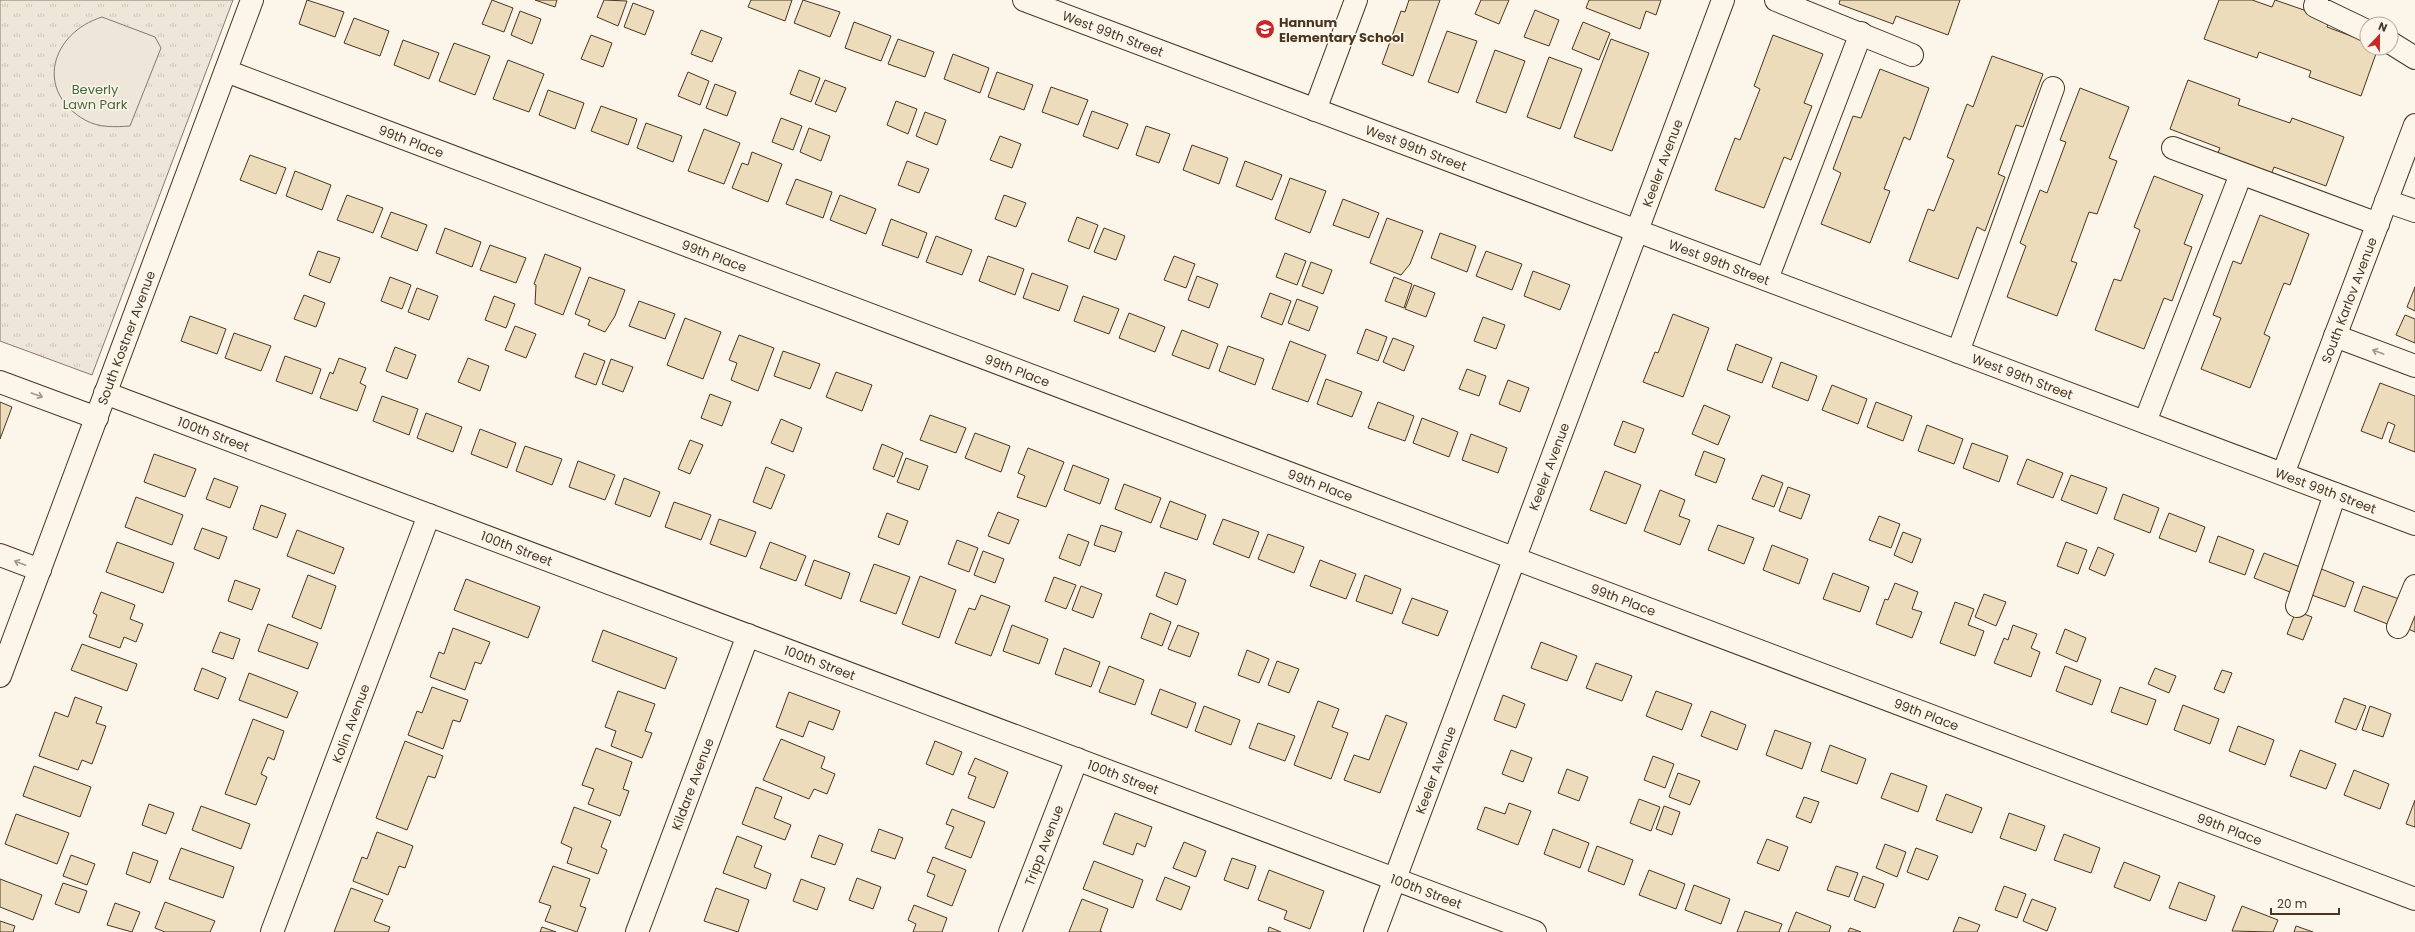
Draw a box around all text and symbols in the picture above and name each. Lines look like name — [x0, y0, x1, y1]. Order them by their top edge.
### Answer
street label: West 99th Street — [1060, 6, 1166, 61]
place label: Hannum Elementary School — [1279, 13, 1404, 47]
north arrow — [2359, 16, 2399, 56]
school or university icon: Hannum Elementary School — [1254, 18, 1276, 40]
text: N — [2376, 18, 2390, 36]
park label: Beverly Lawn Park — [63, 80, 128, 114]
street label: Keeler Avenue — [1637, 116, 1687, 209]
street label: 99th Place — [376, 120, 447, 162]
street label: West 99th Street — [1363, 120, 1470, 176]
street label: West 99th Street — [1666, 234, 1773, 290]
street label: South Karlov Avenue — [2316, 234, 2381, 366]
street label: 99th Place — [679, 235, 750, 277]
street label: South Kostner Avenue — [92, 268, 160, 408]
street label: West 99th Street — [1969, 348, 2076, 404]
one-way arrow — [2373, 348, 2385, 356]
street label: 99th Place — [982, 349, 1053, 391]
one-way arrow — [30, 392, 42, 400]
street label: 100th Street — [175, 412, 252, 456]
street label: Keeler Avenue — [1524, 420, 1574, 513]
street label: West 99th Street — [2272, 463, 2379, 518]
street label: 99th Place — [1285, 464, 1356, 506]
street label: 100th Street — [478, 526, 555, 570]
one-way arrow — [14, 558, 26, 566]
street label: 99th Place — [1588, 579, 1659, 621]
street label: 100th Street — [781, 640, 859, 685]
street label: Kolin Avenue — [327, 681, 374, 766]
street label: 99th Place — [1891, 693, 1962, 735]
street label: Keeler Avenue — [1410, 723, 1461, 817]
street label: Kildare Avenue — [666, 735, 718, 833]
street label: 100th Street — [1085, 755, 1162, 799]
street label: Tripp Avenue — [1019, 802, 1068, 888]
street label: 99th Place — [2194, 808, 2265, 850]
street label: 100th Street — [1388, 869, 1465, 913]
scale bar — [2271, 890, 2339, 916]
text: 20 m — [2277, 895, 2307, 912]

